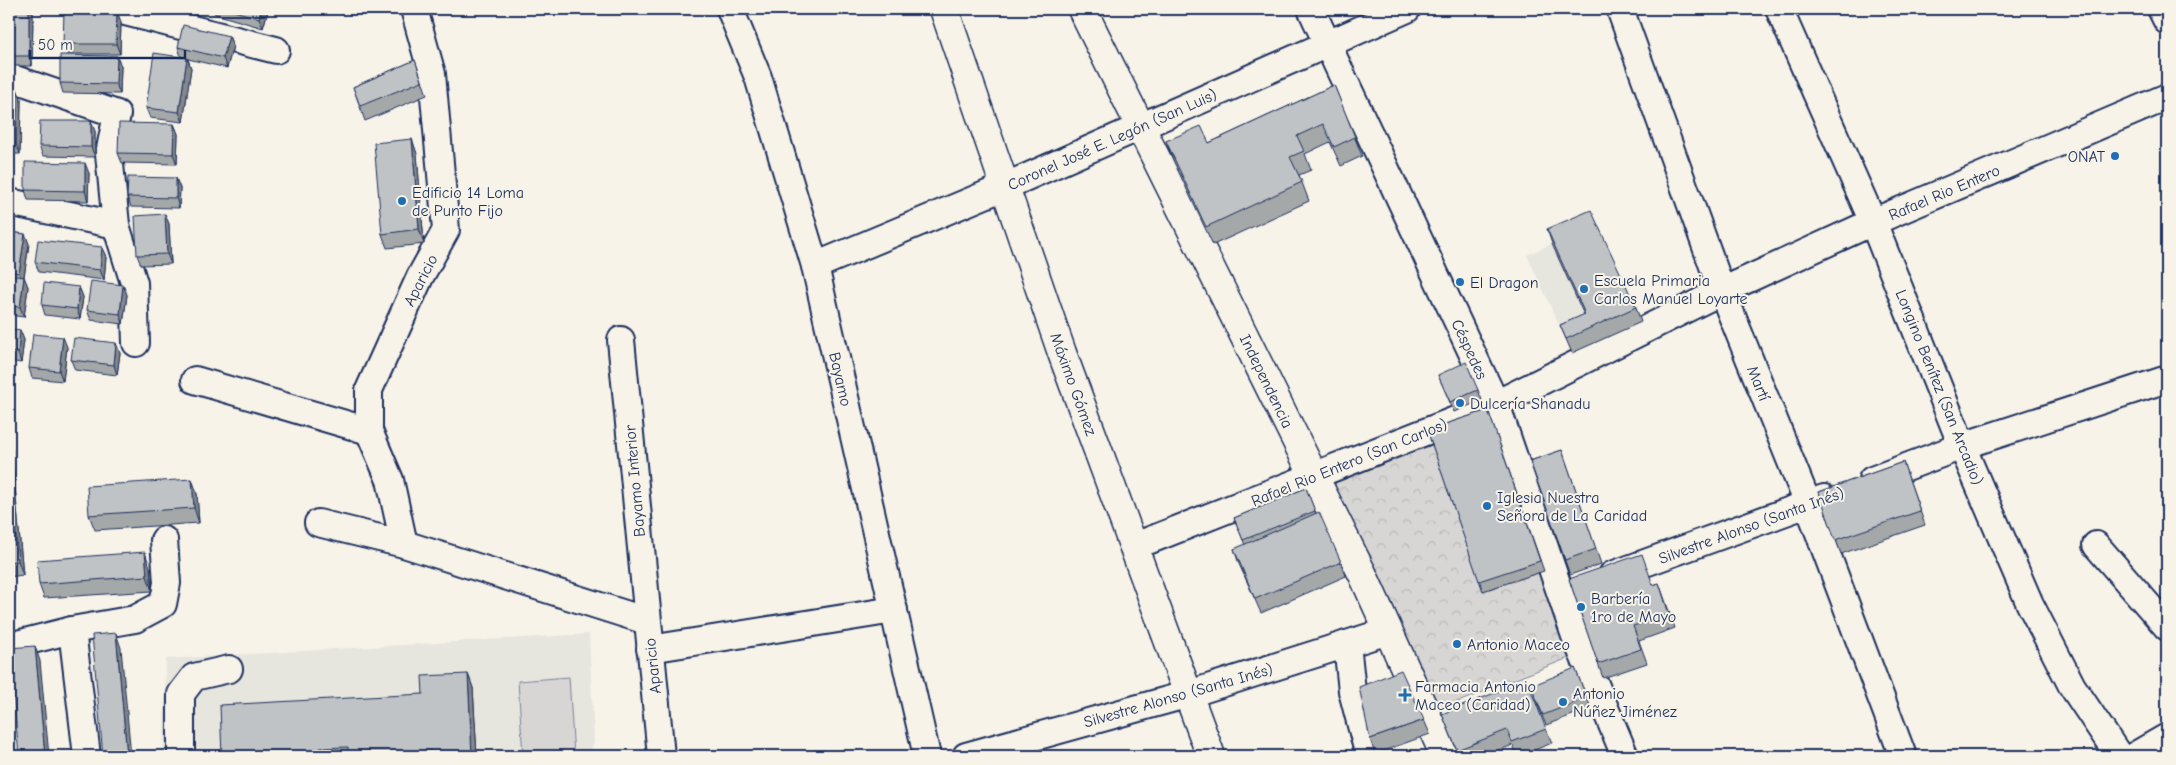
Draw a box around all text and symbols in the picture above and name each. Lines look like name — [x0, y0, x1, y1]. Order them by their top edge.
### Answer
scale bar — [30, 28, 185, 60]
text: 50 m — [38, 36, 73, 54]
street label: Coronel José E. Legón (San Luis) — [1005, 86, 1220, 194]
place label: ONAT — [2068, 148, 2106, 166]
marker: ONAT — [2109, 150, 2121, 162]
street label: Rafael Rio Entero — [1886, 161, 2003, 224]
place label: Edificio 14 Loma de Punto Fijo — [412, 184, 524, 220]
marker: Edificio 14 Loma de Punto Fijo — [396, 195, 408, 207]
street label: Aparicio — [400, 251, 442, 309]
place label: Escuela Primaria Carlos Manuel Loyarte — [1594, 272, 1748, 308]
place label: El Dragon — [1470, 274, 1539, 292]
marker: El Dragon — [1454, 276, 1466, 288]
marker: Escuela Primaria Carlos Manuel Loyarte — [1578, 283, 1590, 295]
street label: Longino Benítez (San Arcadio) — [1892, 287, 1987, 488]
street label: Céspedes — [1447, 317, 1491, 383]
street label: Máximo Gómez — [1046, 331, 1100, 438]
street label: Independencia — [1236, 332, 1297, 431]
street label: Bayamo — [825, 350, 855, 408]
street label: Martí — [1743, 363, 1773, 404]
place label: Dulcería Shanadu — [1470, 395, 1591, 413]
marker: Dulcería Shanadu — [1454, 397, 1466, 409]
street label: Rafael Rio Entero (San Carlos) — [1249, 415, 1450, 511]
street label: Bayamo Interior — [621, 423, 649, 538]
street label: Silvestre Alonso (Santa Inés) — [1656, 484, 1847, 568]
place label: Iglesia Nuestra Señora de La Caridad — [1497, 489, 1647, 525]
marker: Iglesia Nuestra Señora de La Caridad — [1481, 500, 1493, 512]
place label: Barbería 1ro de Mayo — [1591, 590, 1676, 626]
marker: Barbería 1ro de Mayo — [1575, 601, 1587, 613]
place label: Antonio Maceo — [1467, 636, 1570, 654]
street label: Aparicio — [641, 637, 665, 695]
marker: Antonio Maceo — [1451, 638, 1463, 650]
street label: Silvestre Alonso (Santa Inés) — [1082, 660, 1275, 732]
place label: Farmacia Antonio Maceo (Caridad) — [1415, 678, 1536, 714]
place label: Antonio Núñez Jiménez — [1573, 685, 1677, 721]
marker: Farmacia Antonio Maceo (Caridad) — [1399, 689, 1411, 701]
marker: Antonio Núñez Jiménez — [1557, 696, 1569, 708]

